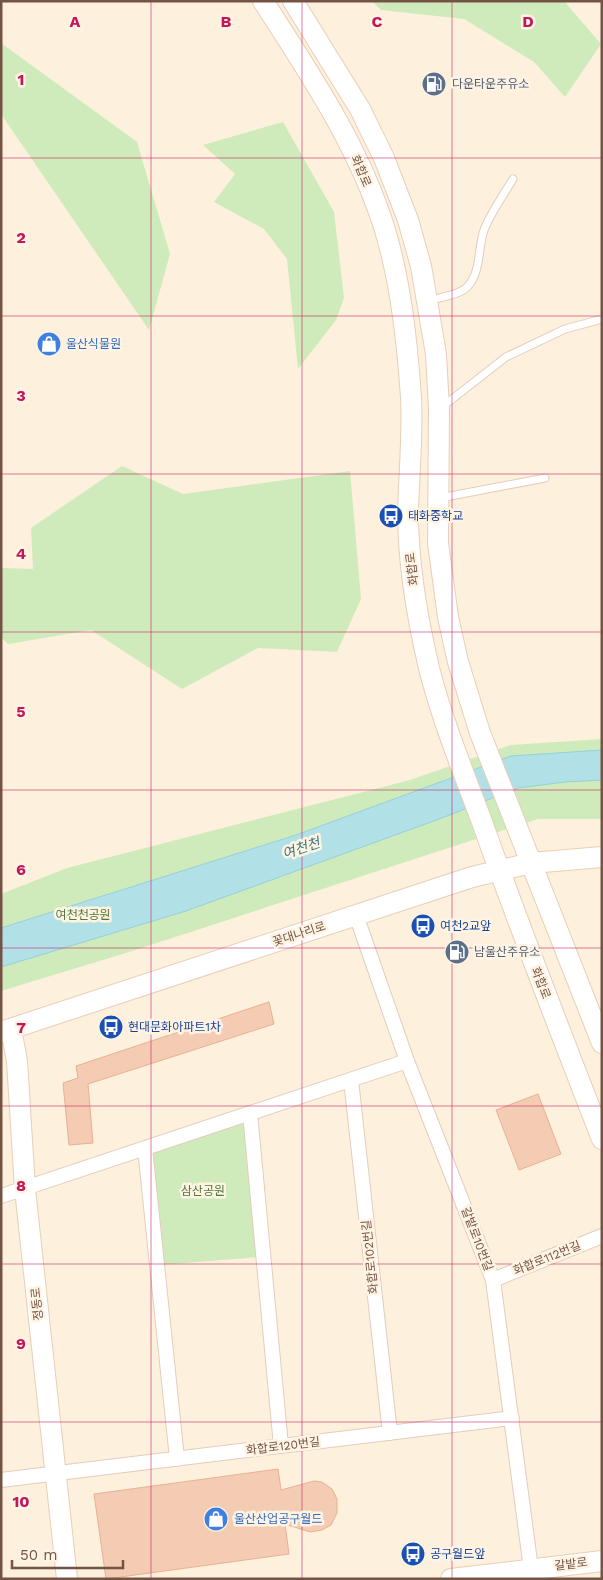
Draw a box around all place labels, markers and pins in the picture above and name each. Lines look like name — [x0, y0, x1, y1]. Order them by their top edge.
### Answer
fuel station icon: 다운타운주유소 — [421, 71, 447, 97]
place label: 다운타운주유소 — [452, 77, 529, 91]
shop icon: 울산식물원 — [36, 331, 62, 357]
place label: 울산식물원 — [66, 337, 121, 351]
bus stop icon: 태화중학교 — [378, 503, 404, 529]
place label: 태화중학교 — [408, 509, 463, 523]
bus stop icon: 여천2교앞 — [410, 913, 436, 939]
place label: 여천2교앞 — [440, 919, 491, 933]
fuel station icon: 남울산주유소 — [444, 939, 470, 965]
place label: 남울산주유소 — [474, 945, 540, 959]
bus stop icon: 현대문화아파트1차 — [98, 1014, 124, 1040]
place label: 현대문화아파트1차 — [128, 1020, 221, 1034]
shop icon: 울산산업공구월드 — [203, 1506, 229, 1532]
place label: 울산산업공구월드 — [234, 1512, 322, 1526]
bus stop icon: 공구월드앞 — [400, 1541, 426, 1567]
place label: 공구월드앞 — [430, 1547, 485, 1561]

